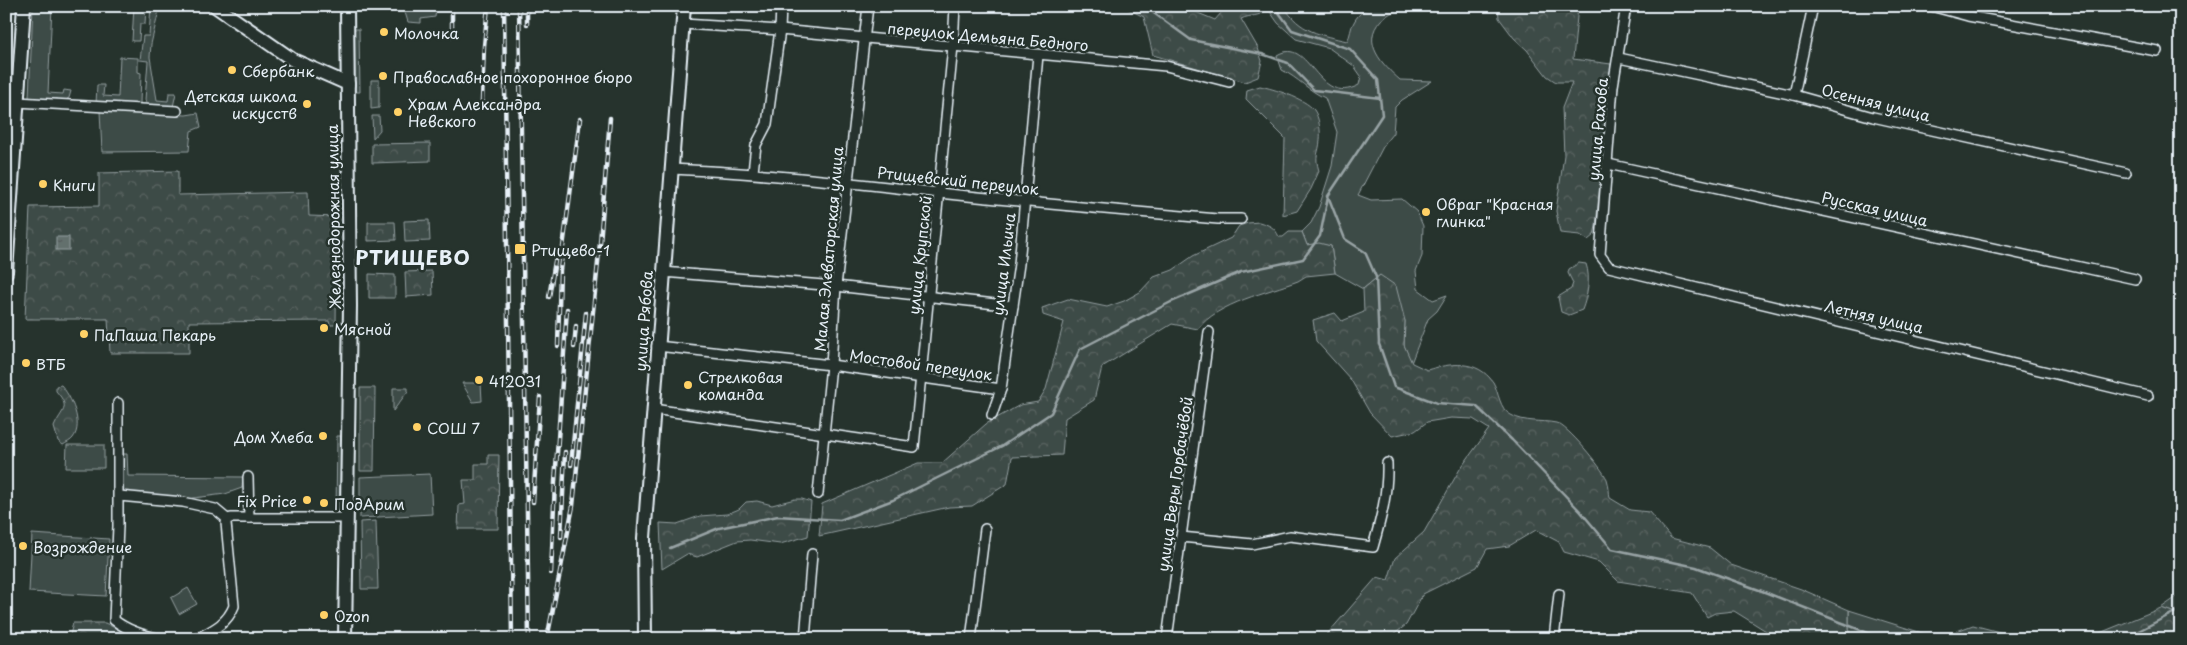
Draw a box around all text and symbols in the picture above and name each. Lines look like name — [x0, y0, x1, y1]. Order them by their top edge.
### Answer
street label: переулок Демьяна Бедного — [887, 16, 1089, 56]
place label: Молочка — [394, 21, 460, 44]
marker: Молочка — [378, 26, 390, 38]
place label: Сбербанк — [242, 59, 314, 82]
marker: Сбербанк — [226, 64, 238, 76]
place label: Православное похоронное бюро — [393, 65, 632, 88]
marker: Православное похоронное бюро — [377, 70, 389, 82]
street label: улица Рахова — [1581, 76, 1613, 181]
street label: Осенняя улица — [1819, 77, 1933, 127]
place label: Детская школа искусств — [184, 84, 298, 124]
place label: Храм Александра Невского — [408, 92, 542, 132]
marker: Детская школа искусств — [301, 98, 313, 110]
marker: Храм Александра Невского — [392, 106, 404, 118]
street label: Железнодорожная улица — [320, 124, 346, 310]
street label: Малая Элеваторская улица — [808, 145, 848, 352]
street label: Ртищевский переулок — [876, 160, 1040, 200]
place label: Книги — [53, 173, 96, 196]
marker: Книги — [37, 178, 49, 190]
street label: Русская улица — [1820, 185, 1931, 232]
place label: Овраг "Красная глинка" — [1436, 192, 1554, 232]
street label: улица Крупской — [901, 194, 937, 316]
marker: Овраг "Красная глинка" — [1420, 206, 1432, 218]
street label: улица Ильича — [985, 211, 1021, 317]
place label: Ртищево-1 — [531, 238, 610, 261]
district label: РТИЩЕВО — [355, 242, 471, 272]
marker: Ртищево-1 — [513, 242, 527, 256]
street label: улица Рябова — [628, 269, 658, 372]
street label: Летняя улица — [1822, 293, 1926, 339]
place label: Мясной — [334, 317, 392, 340]
marker: Мясной — [318, 322, 330, 334]
place label: ПаПаша Пекарь — [94, 323, 216, 346]
marker: ПаПаша Пекарь — [78, 328, 90, 340]
street label: Мостовой переулок — [848, 343, 994, 385]
place label: ВТБ — [36, 352, 66, 375]
marker: ВТБ — [20, 357, 32, 369]
place label: Стрелковая команда — [698, 365, 783, 405]
place label: 412031 — [489, 369, 541, 392]
marker: 412031 — [473, 374, 485, 386]
marker: Стрелковая команда — [682, 379, 694, 391]
street label: улица Веры Горбачёвой — [1150, 395, 1198, 573]
place label: СОШ 7 — [427, 416, 480, 439]
marker: СОШ 7 — [411, 421, 423, 433]
place label: Дом Хлеба — [233, 425, 314, 448]
marker: Дом Хлеба — [317, 430, 329, 442]
place label: Fix Price — [236, 489, 297, 512]
place label: ПодАрим — [334, 492, 405, 515]
marker: Fix Price — [301, 494, 313, 506]
marker: ПодАрим — [318, 497, 330, 509]
place label: Возрождение — [33, 535, 132, 558]
marker: Возрождение — [17, 540, 29, 552]
place label: Ozon — [334, 604, 370, 627]
marker: Ozon — [318, 609, 330, 621]

